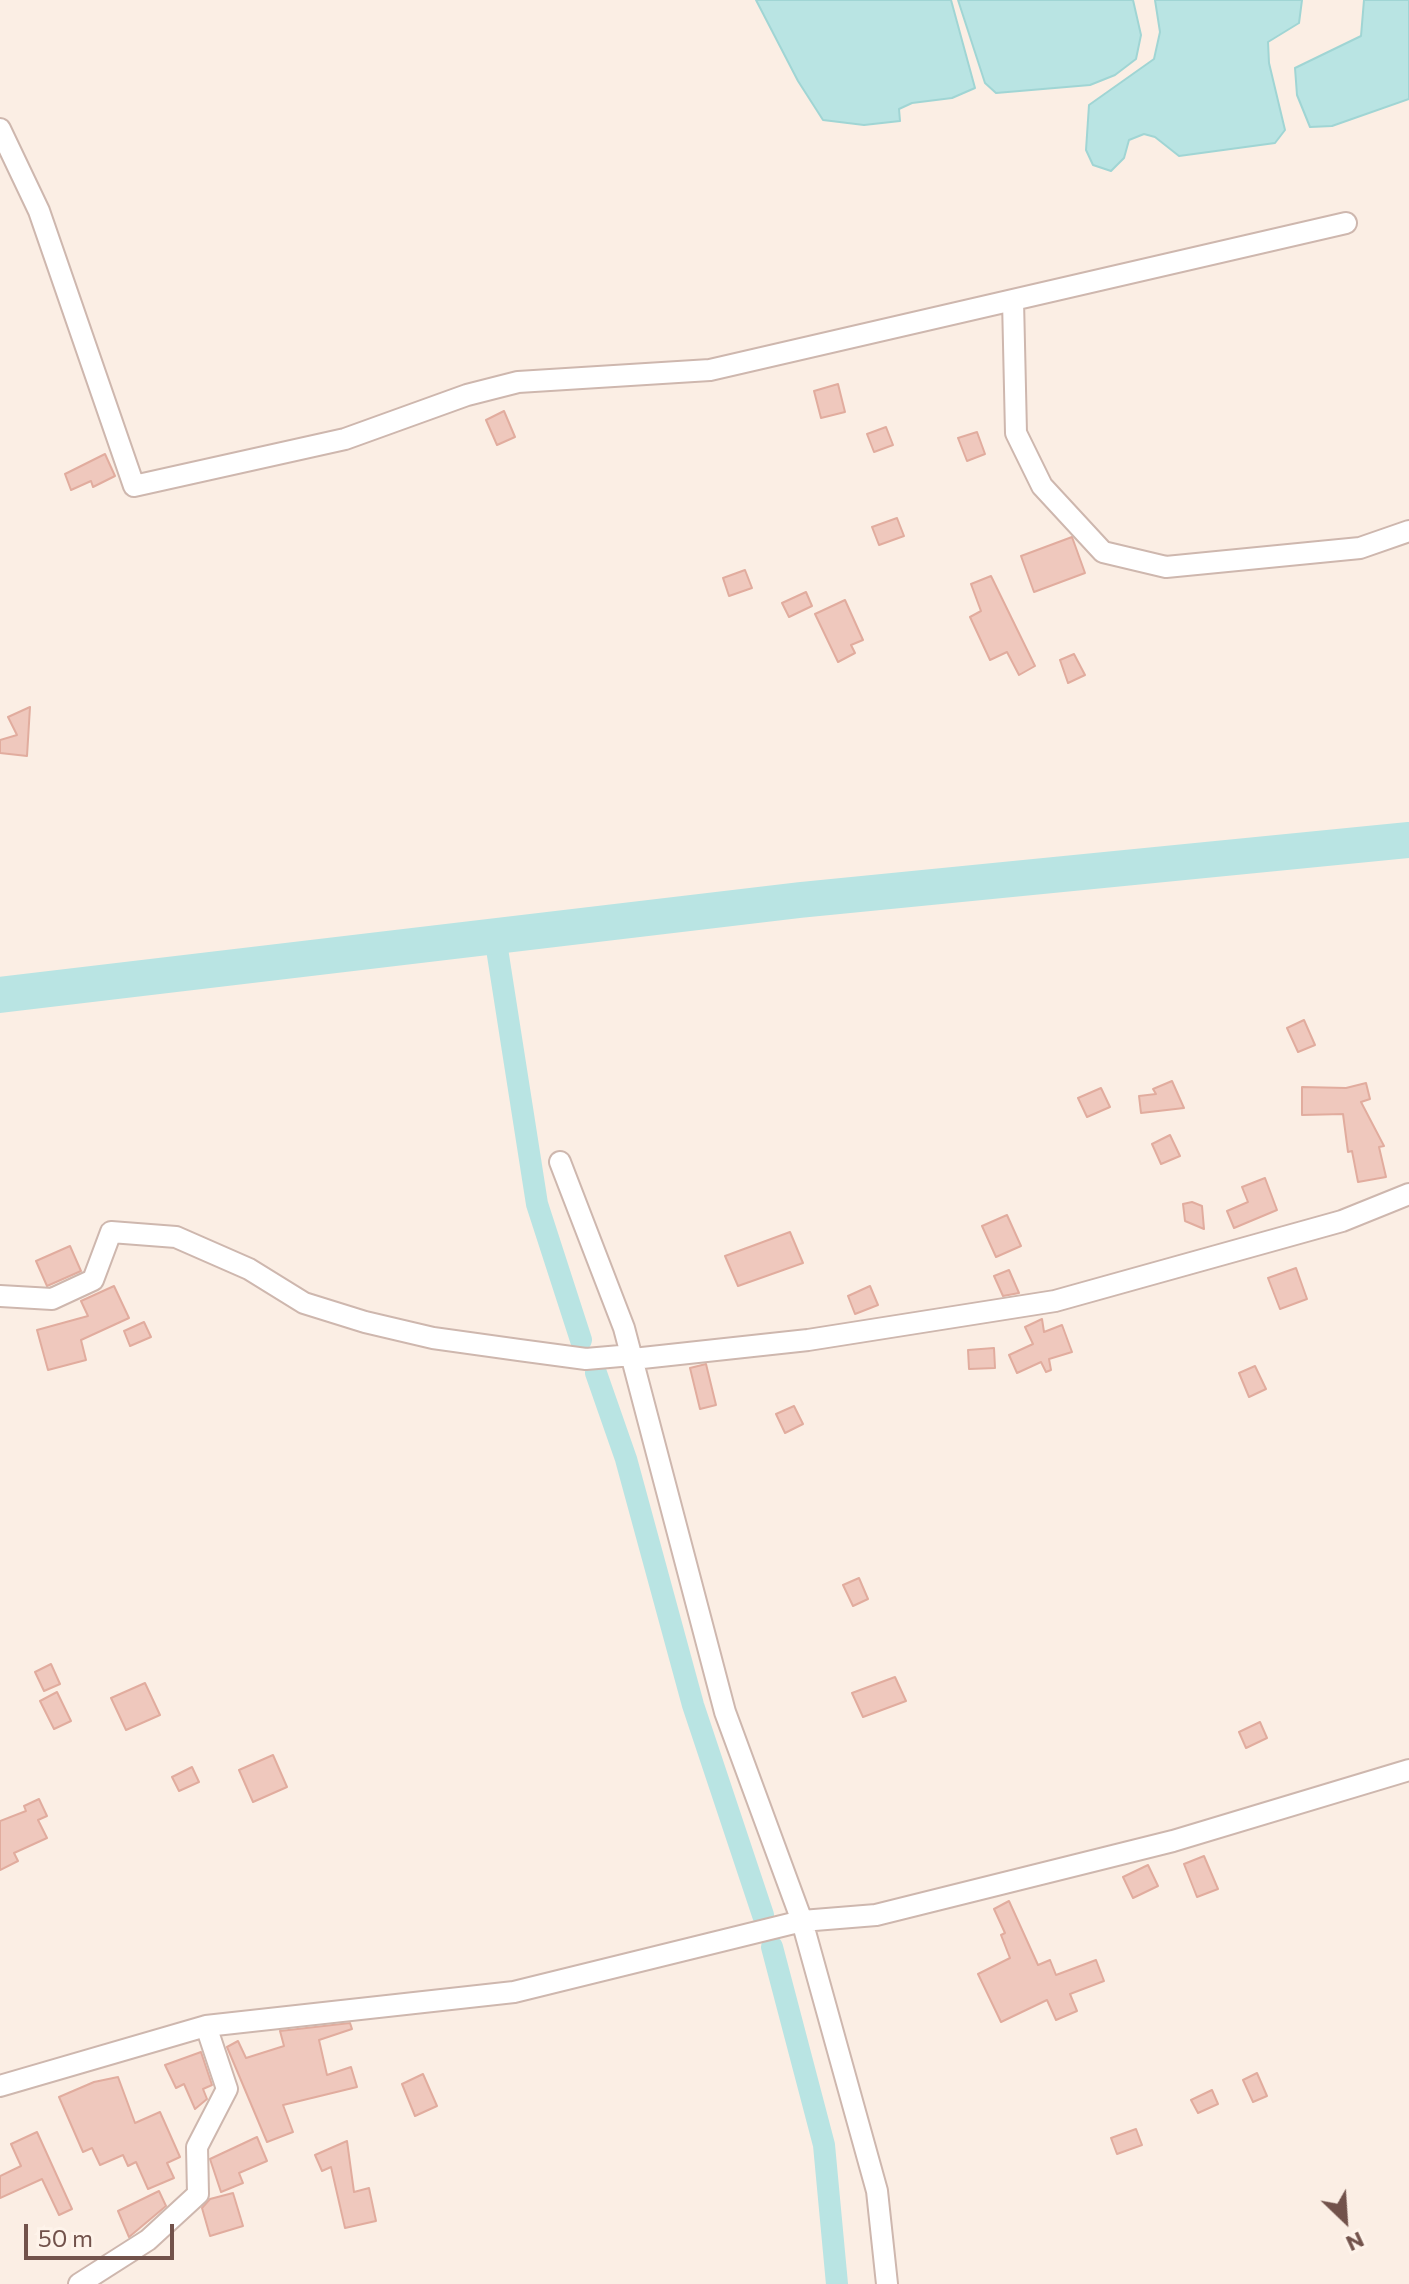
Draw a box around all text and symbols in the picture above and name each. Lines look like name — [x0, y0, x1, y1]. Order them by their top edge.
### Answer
north arrow — [1305, 2180, 1385, 2260]
scale bar — [28, 2208, 178, 2258]
text: 50 m — [38, 2223, 93, 2252]
text: N — [1342, 2226, 1369, 2258]

